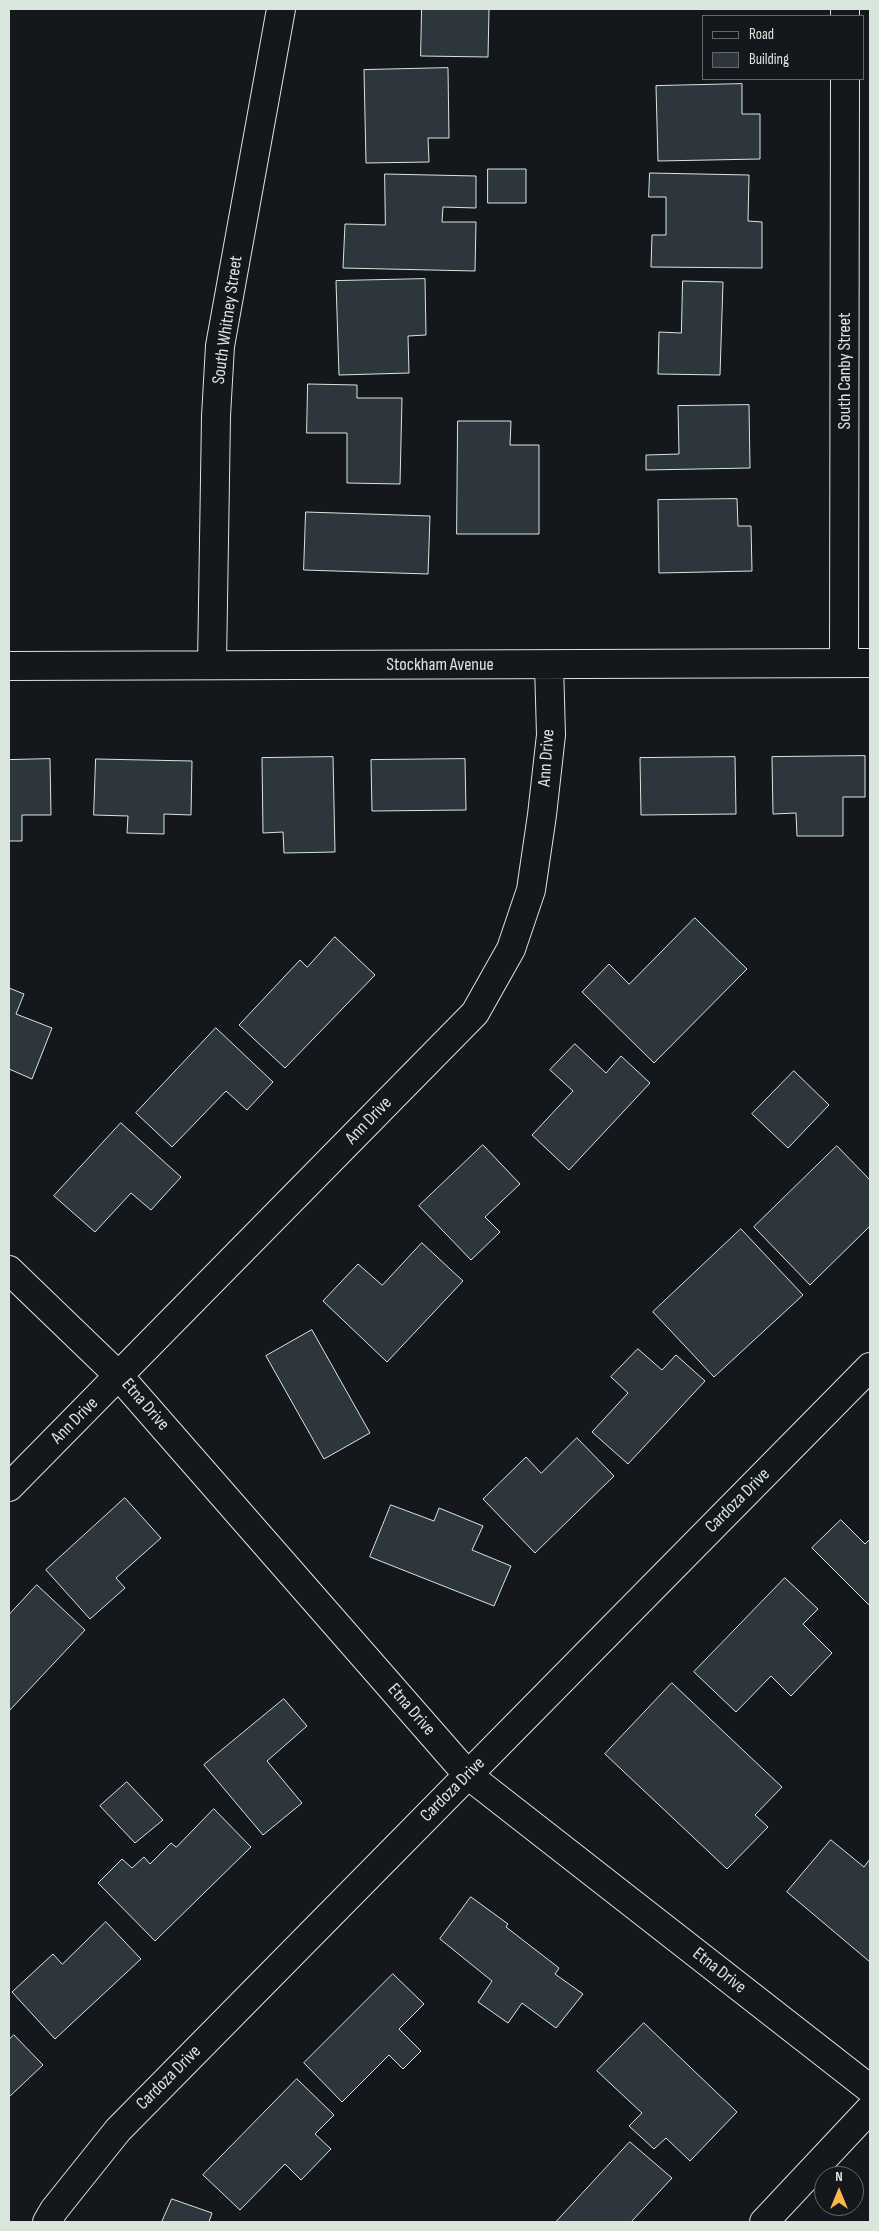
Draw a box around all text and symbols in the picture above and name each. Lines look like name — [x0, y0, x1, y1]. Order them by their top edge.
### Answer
legend — [702, 15, 864, 80]
text: Road — [749, 25, 774, 44]
text: Building — [749, 50, 789, 69]
street label: South Whitney Street — [208, 254, 248, 386]
street label: South Canby Street — [834, 313, 856, 429]
street label: Stockham Avenue — [386, 654, 494, 676]
street label: Ann Drive — [534, 728, 560, 788]
street label: Ann Drive — [341, 1093, 397, 1149]
street label: Etna Drive — [117, 1375, 173, 1435]
street label: Ann Drive — [47, 1393, 103, 1449]
street label: Cardoza Drive — [701, 1464, 775, 1538]
street label: Etna Drive — [383, 1680, 439, 1740]
street label: Cardoza Drive — [416, 1753, 490, 1827]
street label: Etna Drive — [688, 1943, 750, 1999]
street label: Cardoza Drive — [132, 2041, 206, 2115]
north arrow — [814, 2166, 864, 2216]
text: N — [835, 2168, 843, 2185]

